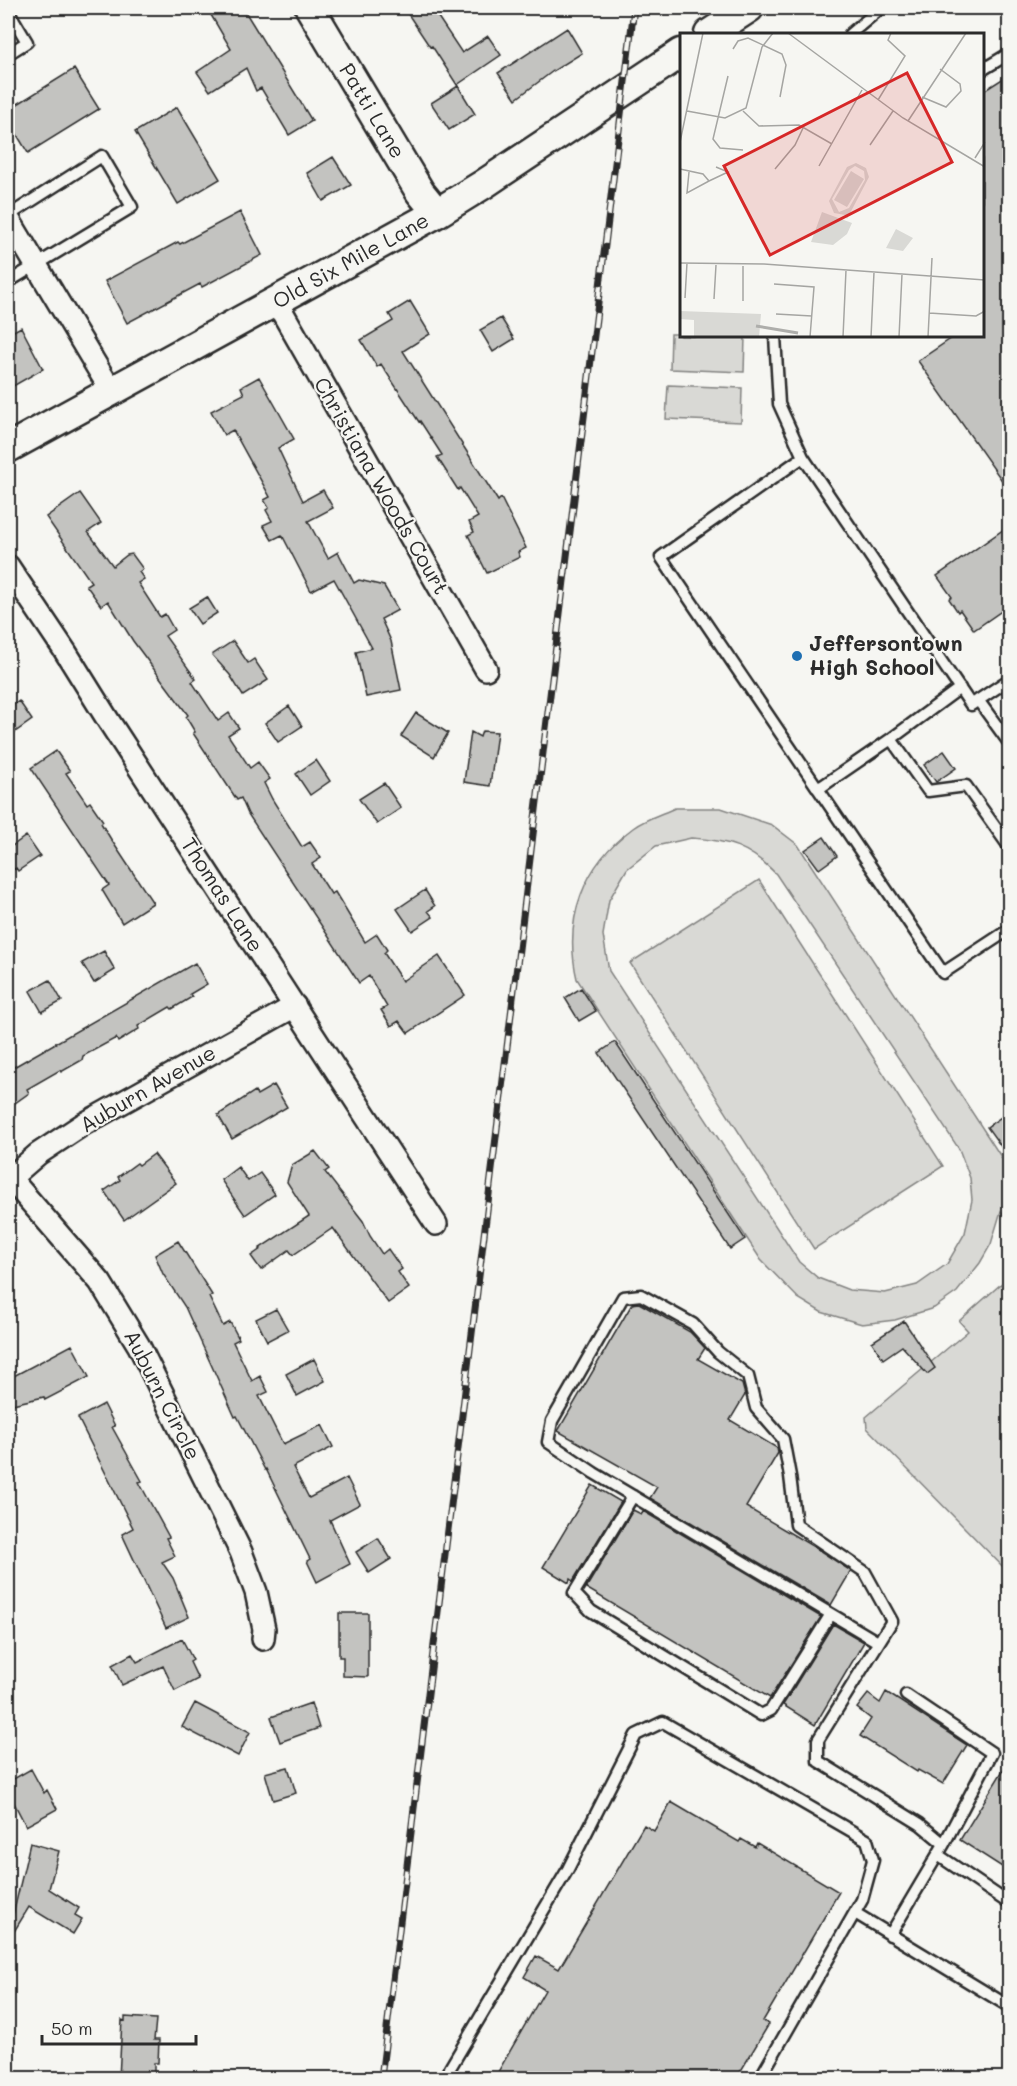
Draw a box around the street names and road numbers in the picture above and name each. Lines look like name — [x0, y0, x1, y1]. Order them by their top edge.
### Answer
street label: Patti Lane — [334, 58, 412, 163]
street label: Old Six Mile Lane — [267, 206, 433, 314]
street label: Christiana Woods Court — [309, 372, 456, 599]
street label: Thomas Lane — [176, 832, 270, 957]
street label: Auburn Avenue — [74, 1038, 220, 1138]
street label: Auburn Circle — [119, 1325, 208, 1464]

